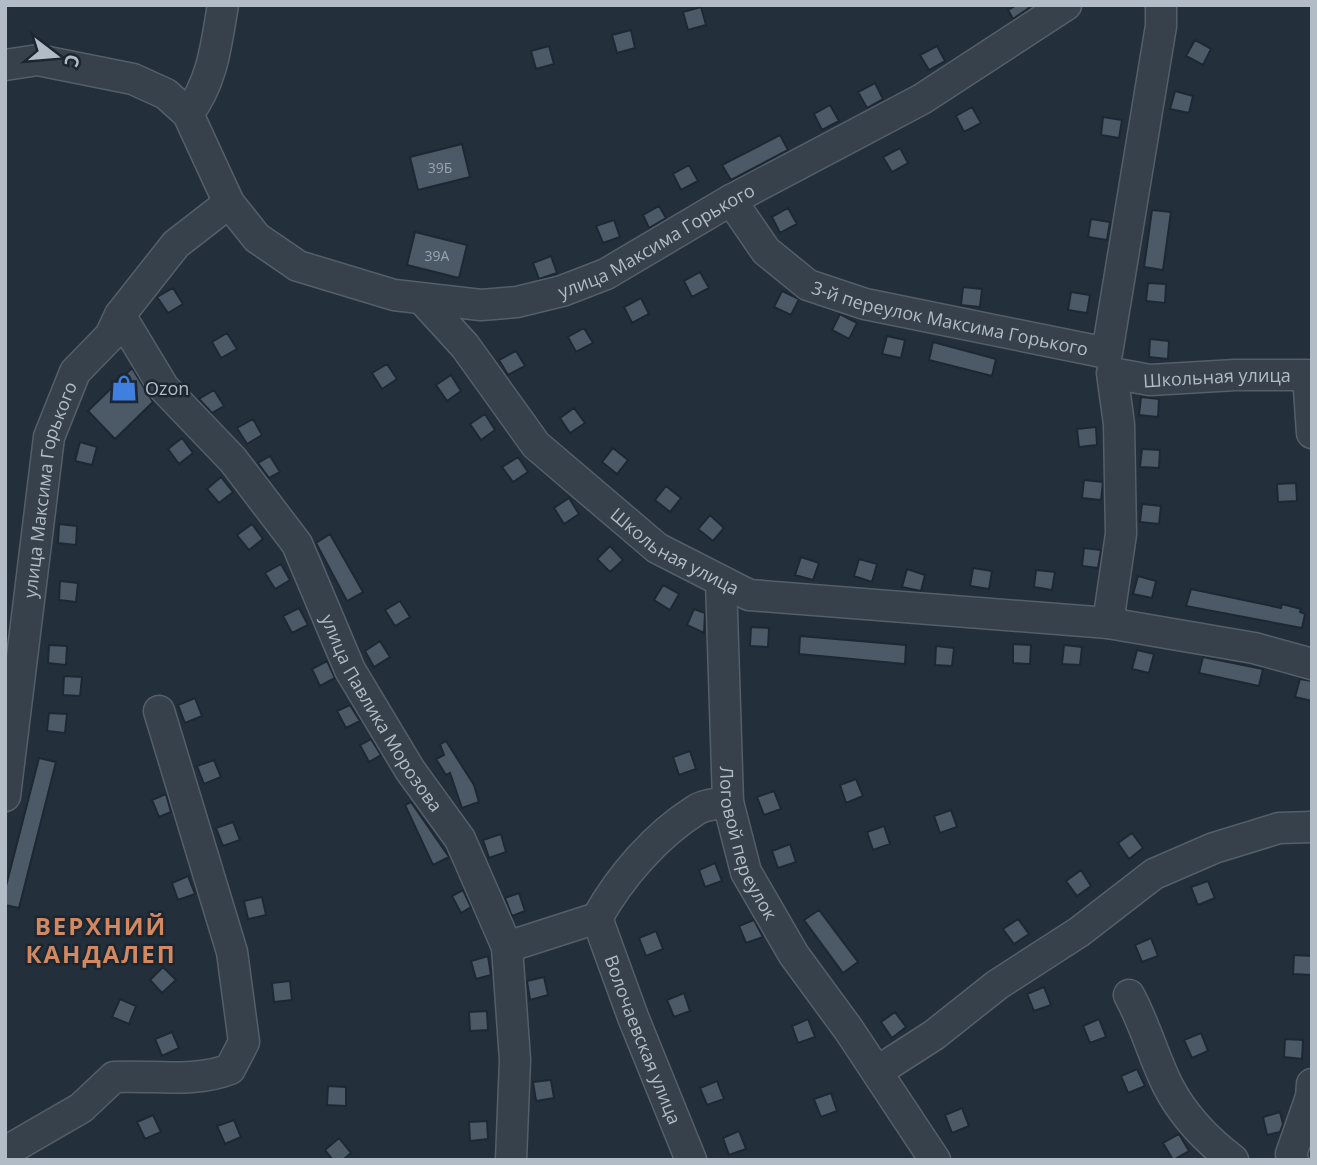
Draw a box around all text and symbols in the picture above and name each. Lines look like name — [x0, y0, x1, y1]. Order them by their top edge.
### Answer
north arrow — [21, 21, 91, 91]
text: С — [58, 51, 87, 70]
house number: 39Б — [428, 158, 452, 177]
street label: улица Максима Горького — [554, 178, 759, 303]
house number: 39А — [425, 246, 450, 265]
street label: 3-й переулок Максима Горького — [809, 275, 1090, 361]
street label: Школьная улица — [1142, 363, 1291, 392]
shop icon: Ozon — [109, 373, 139, 403]
place label: Ozon — [145, 376, 189, 400]
street label: улица Максима Горького — [17, 378, 82, 599]
street label: Школьная улица — [606, 502, 743, 600]
street label: улица Павлика Морозова — [316, 610, 448, 816]
street label: Логовой переулок — [715, 766, 783, 925]
district label: ВЕРХНИЙ КАНДАЛЕП — [25, 909, 177, 970]
street label: Волочаевская улица — [599, 952, 687, 1128]

